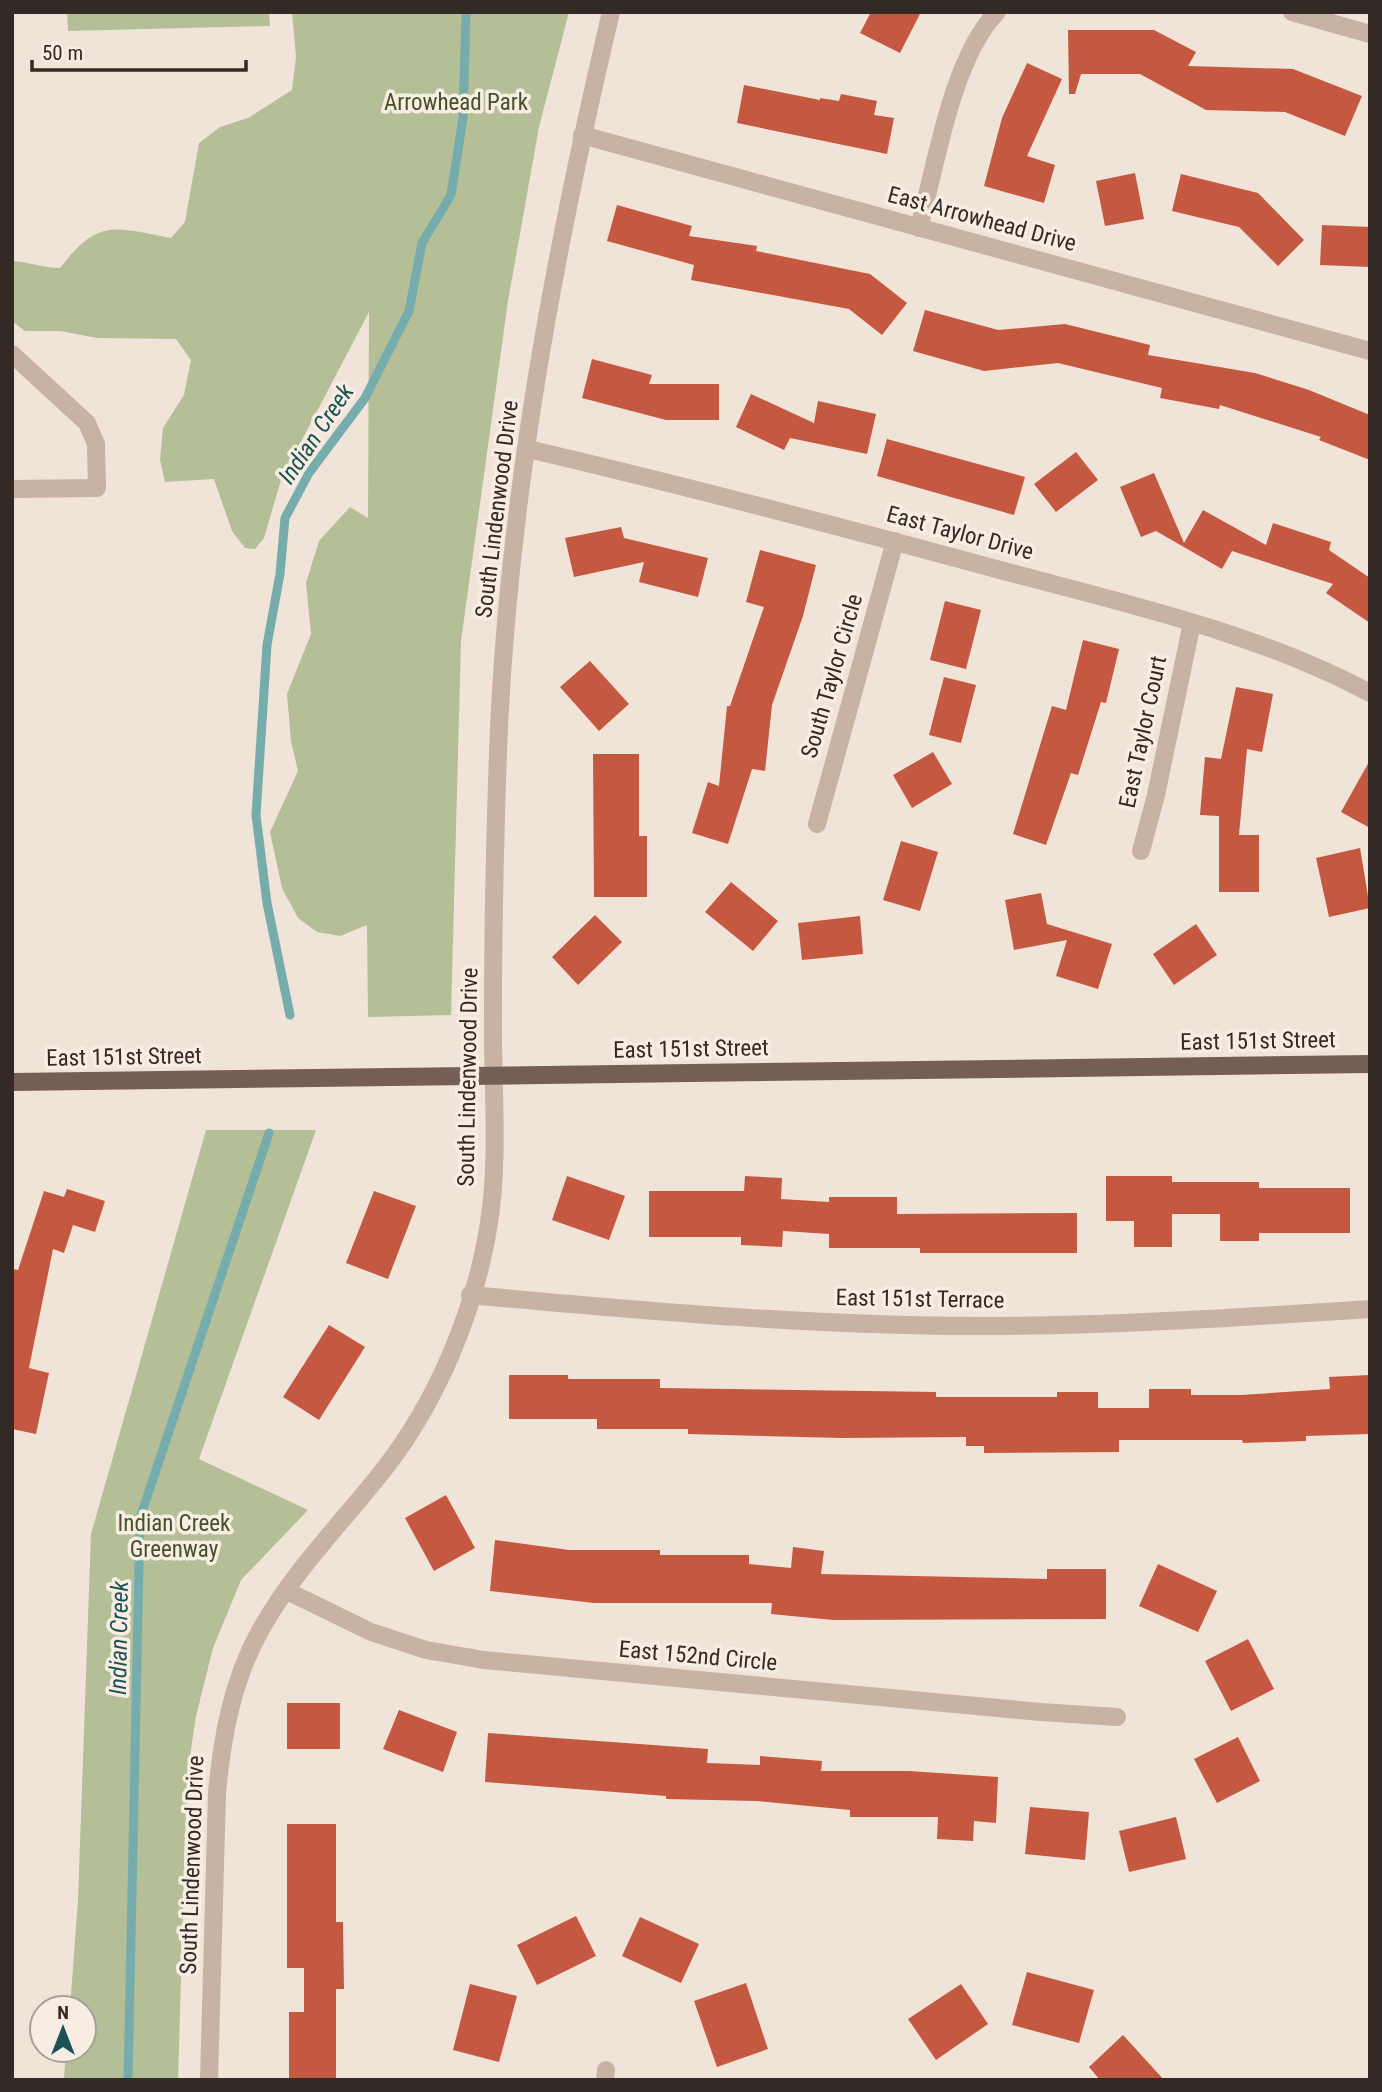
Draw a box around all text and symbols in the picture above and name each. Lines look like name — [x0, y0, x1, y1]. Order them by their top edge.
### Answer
scale bar — [32, 28, 245, 72]
text: 50 m — [42, 41, 83, 65]
park label: Arrowhead Park — [384, 89, 529, 116]
street label: East Arrowhead Drive — [885, 181, 1079, 257]
water label: Indian Creek — [272, 378, 360, 489]
street label: South Lindenwood Drive — [470, 399, 524, 619]
street label: East Taylor Drive — [884, 500, 1036, 566]
street label: South Taylor Circle — [796, 591, 868, 761]
street label: East Taylor Court — [1114, 653, 1172, 811]
street label: South Lindenwood Drive — [453, 967, 483, 1187]
street label: East 151st Street — [1180, 1026, 1336, 1056]
street label: East 151st Street — [613, 1034, 769, 1064]
street label: East 151st Street — [46, 1042, 202, 1072]
street label: East 151st Terrace — [835, 1284, 1005, 1314]
park label: Indian Creek Greenway — [118, 1510, 231, 1563]
water label: Indian Creek — [104, 1580, 134, 1695]
street label: East 152nd Circle — [618, 1636, 778, 1676]
street label: South Lindenwood Drive — [175, 1755, 209, 1975]
north arrow — [28, 1994, 98, 2064]
text: N — [57, 2001, 69, 2024]

